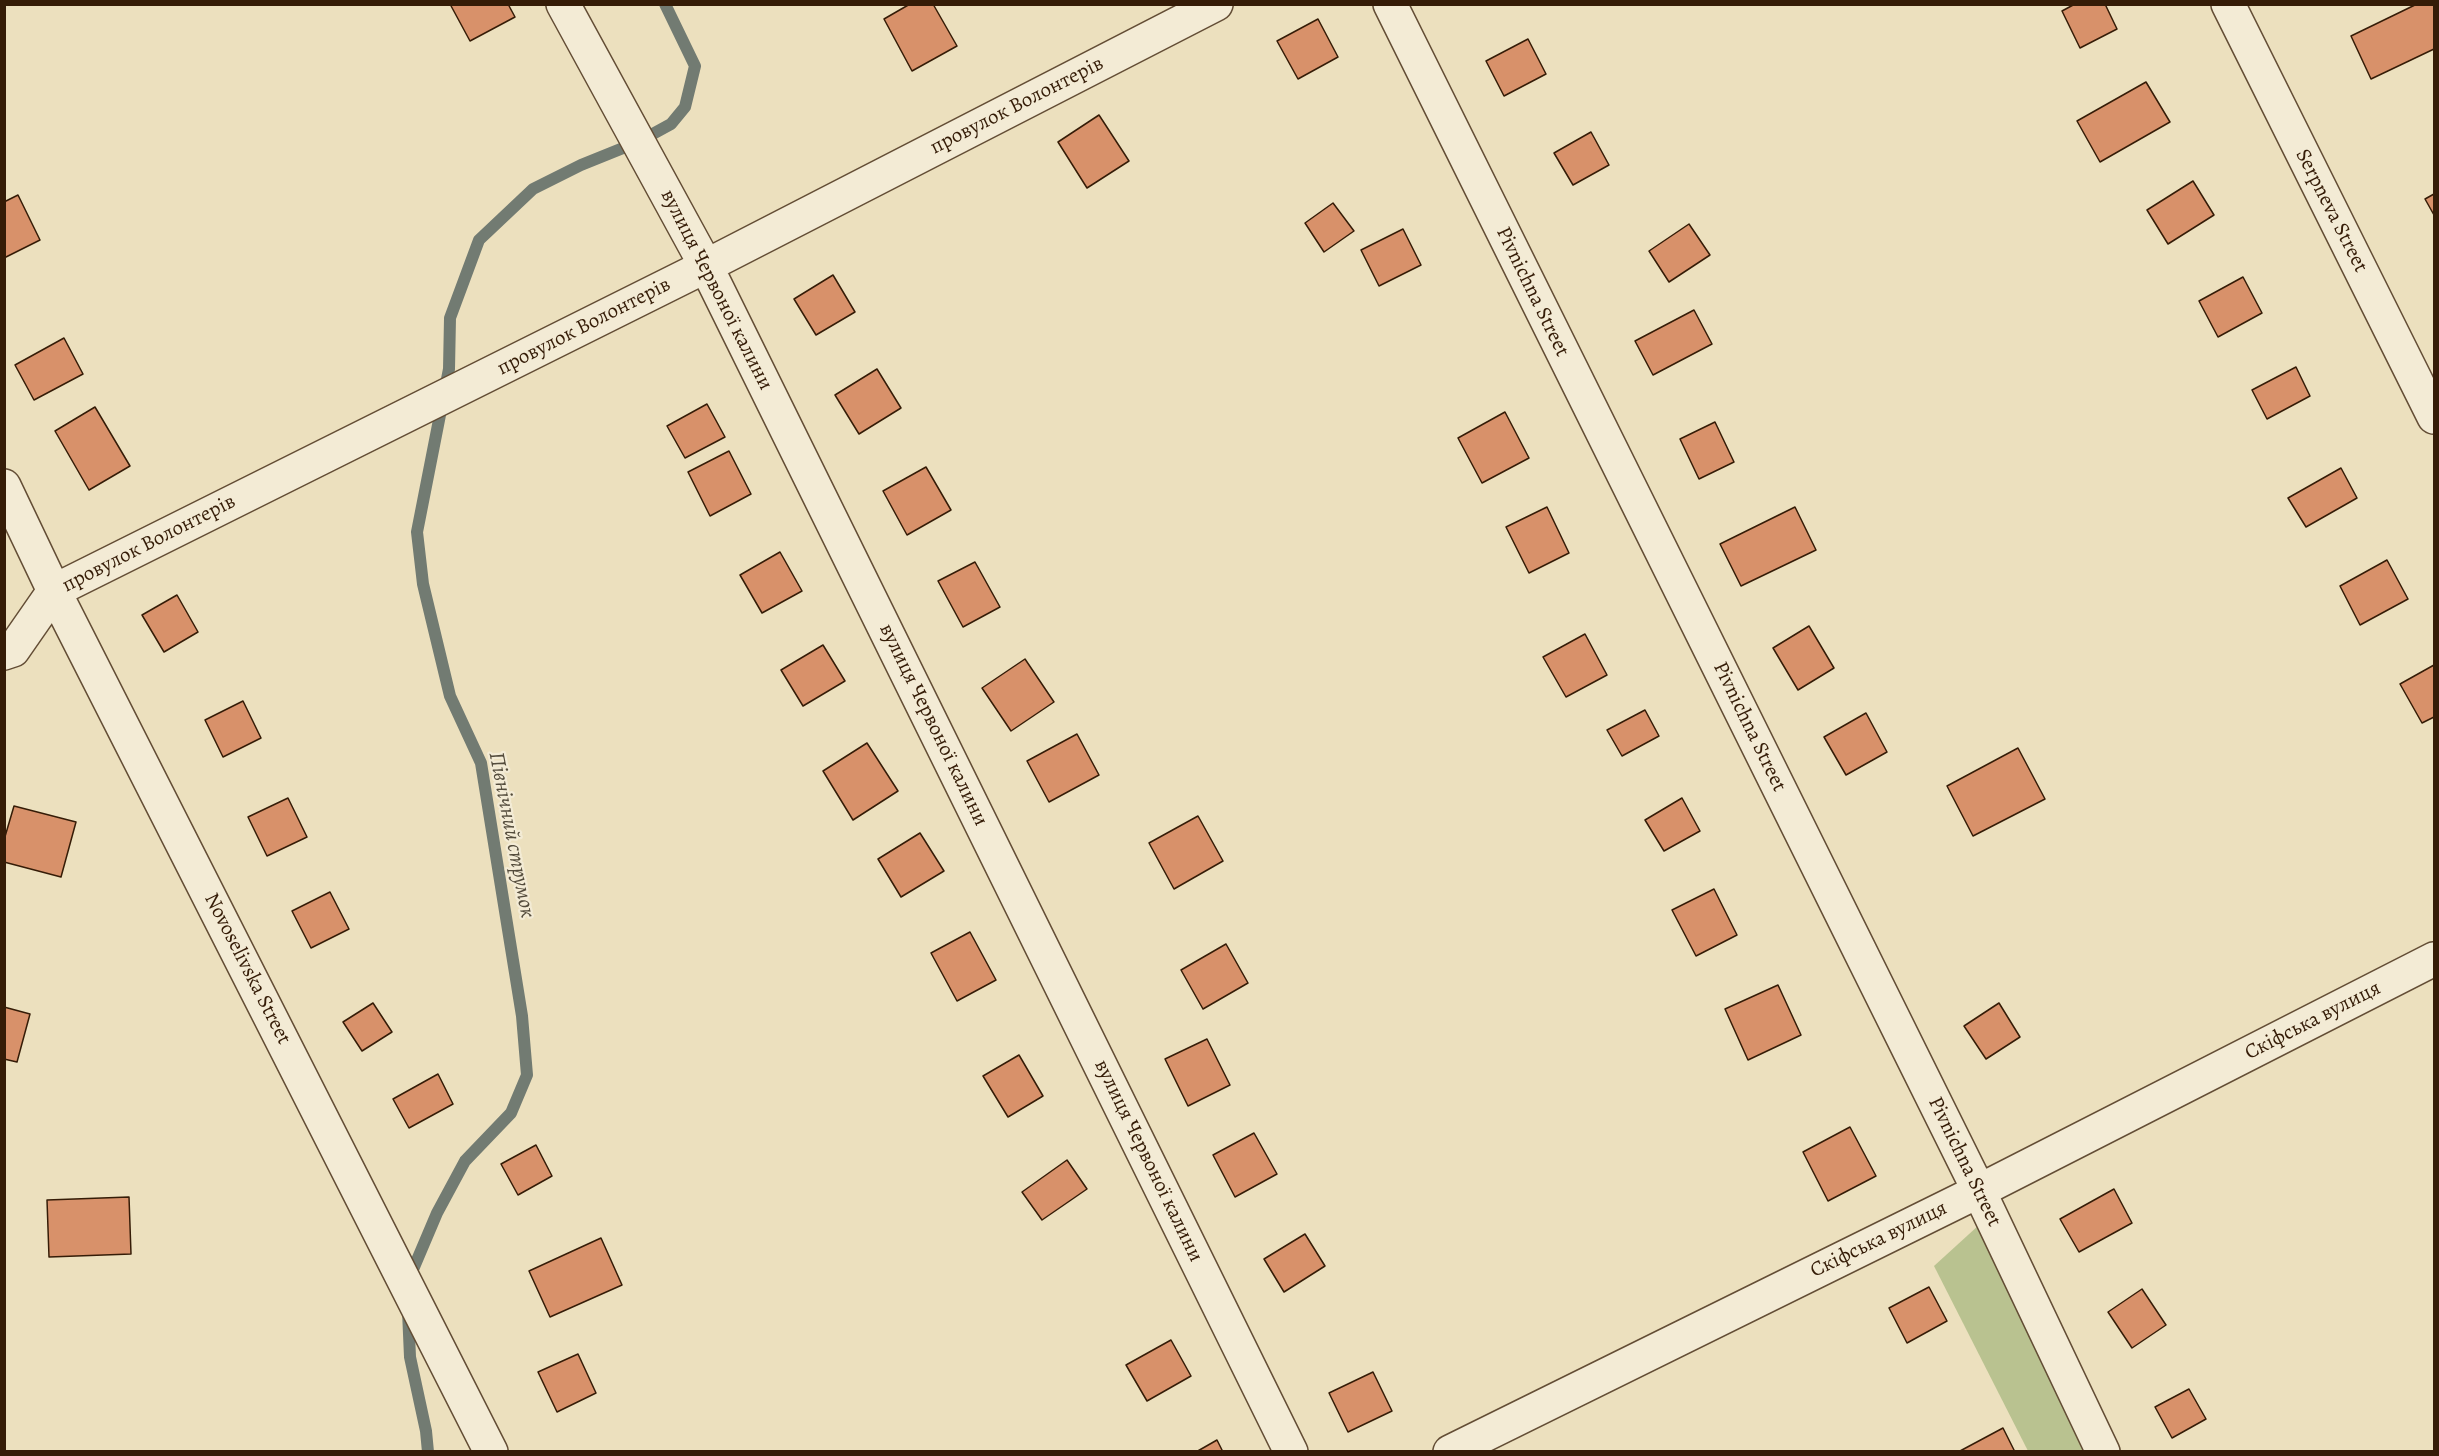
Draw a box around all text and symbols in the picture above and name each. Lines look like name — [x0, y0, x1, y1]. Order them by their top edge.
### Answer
street label: провулок Волонтерів — [926, 51, 1108, 161]
street label: Serpneva Street — [2289, 145, 2373, 277]
street label: вулиця Червоної калини — [654, 185, 778, 395]
street label: Pivnichna Street — [1490, 223, 1574, 361]
street label: провулок Волонтерів — [493, 272, 675, 382]
street label: провулок Волонтерів — [58, 489, 240, 599]
street label: вулиця Червоної калини — [873, 620, 993, 830]
street label: Pivnichna Street — [1707, 658, 1791, 796]
water label: Північний струмок — [482, 750, 540, 920]
street label: Novoselivska Street — [198, 889, 296, 1049]
street label: Скіфська вулиця — [2241, 976, 2385, 1066]
street label: вулиця Червоної калини — [1088, 1056, 1208, 1266]
street label: Pivnichna Street — [1922, 1093, 2006, 1231]
street label: Скіфська вулиця — [1807, 1196, 1951, 1284]

